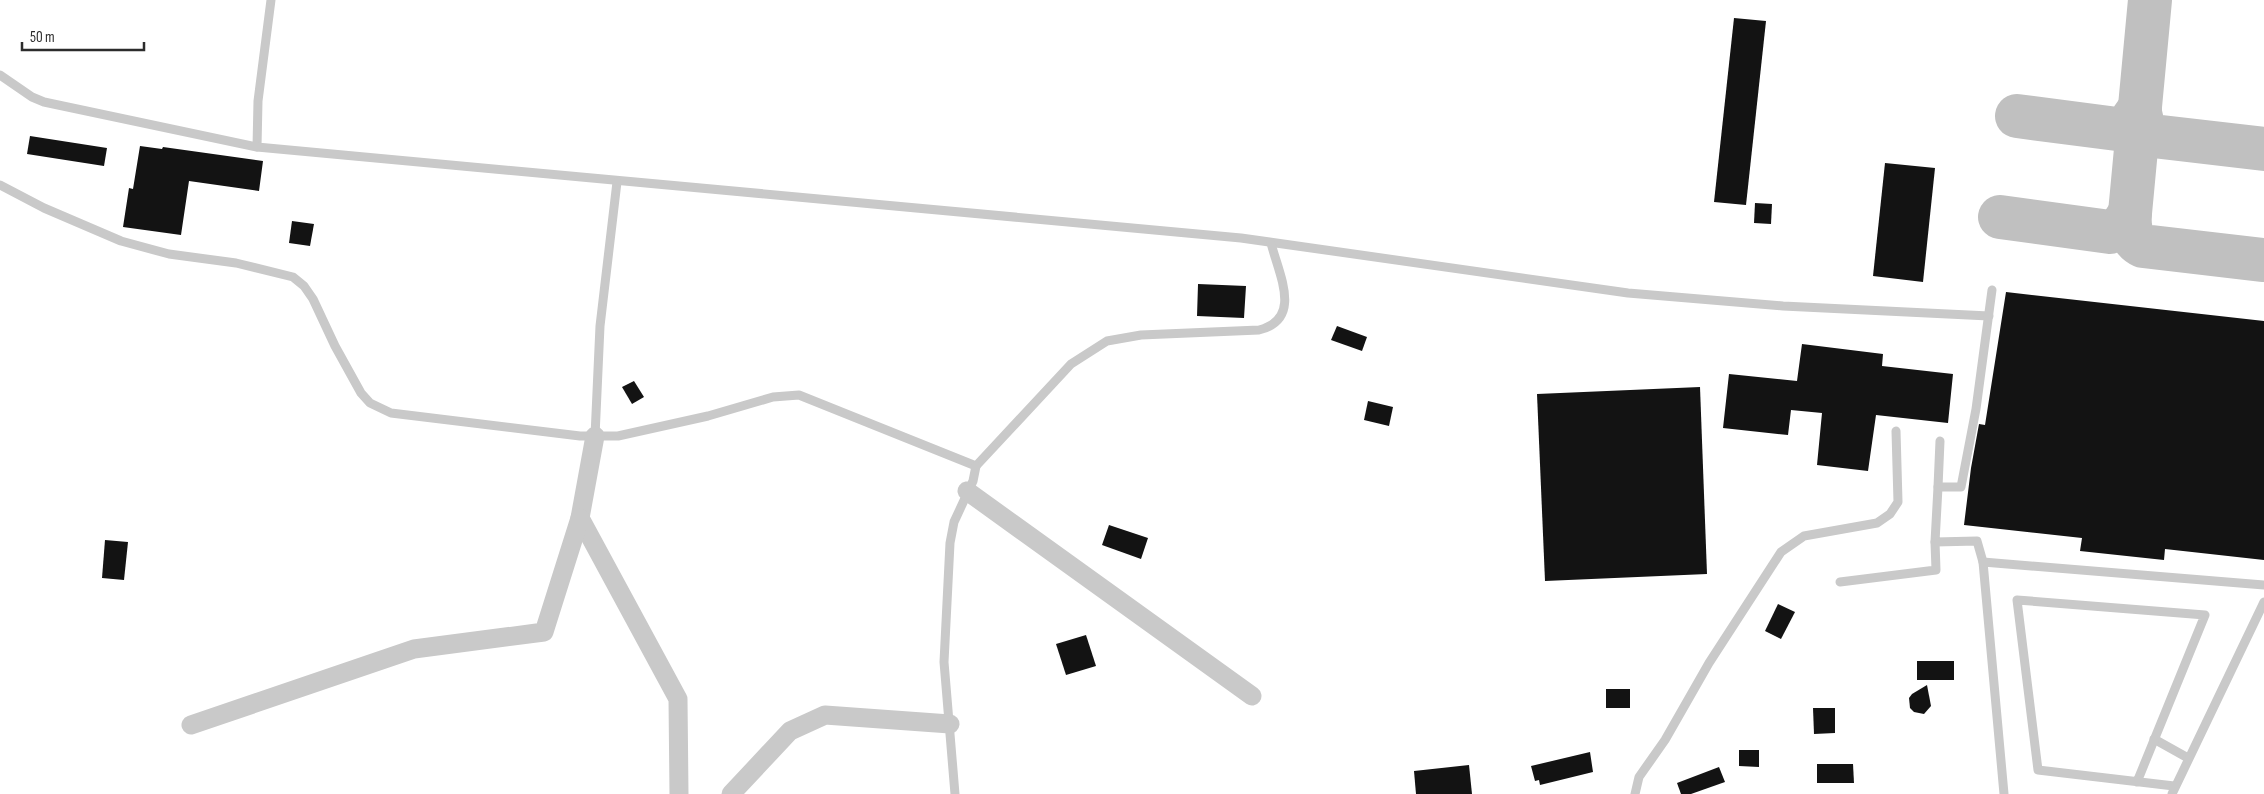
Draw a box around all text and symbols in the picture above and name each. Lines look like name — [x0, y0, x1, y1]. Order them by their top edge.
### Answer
scale bar — [22, 20, 145, 52]
text: 50 m — [30, 28, 55, 47]

